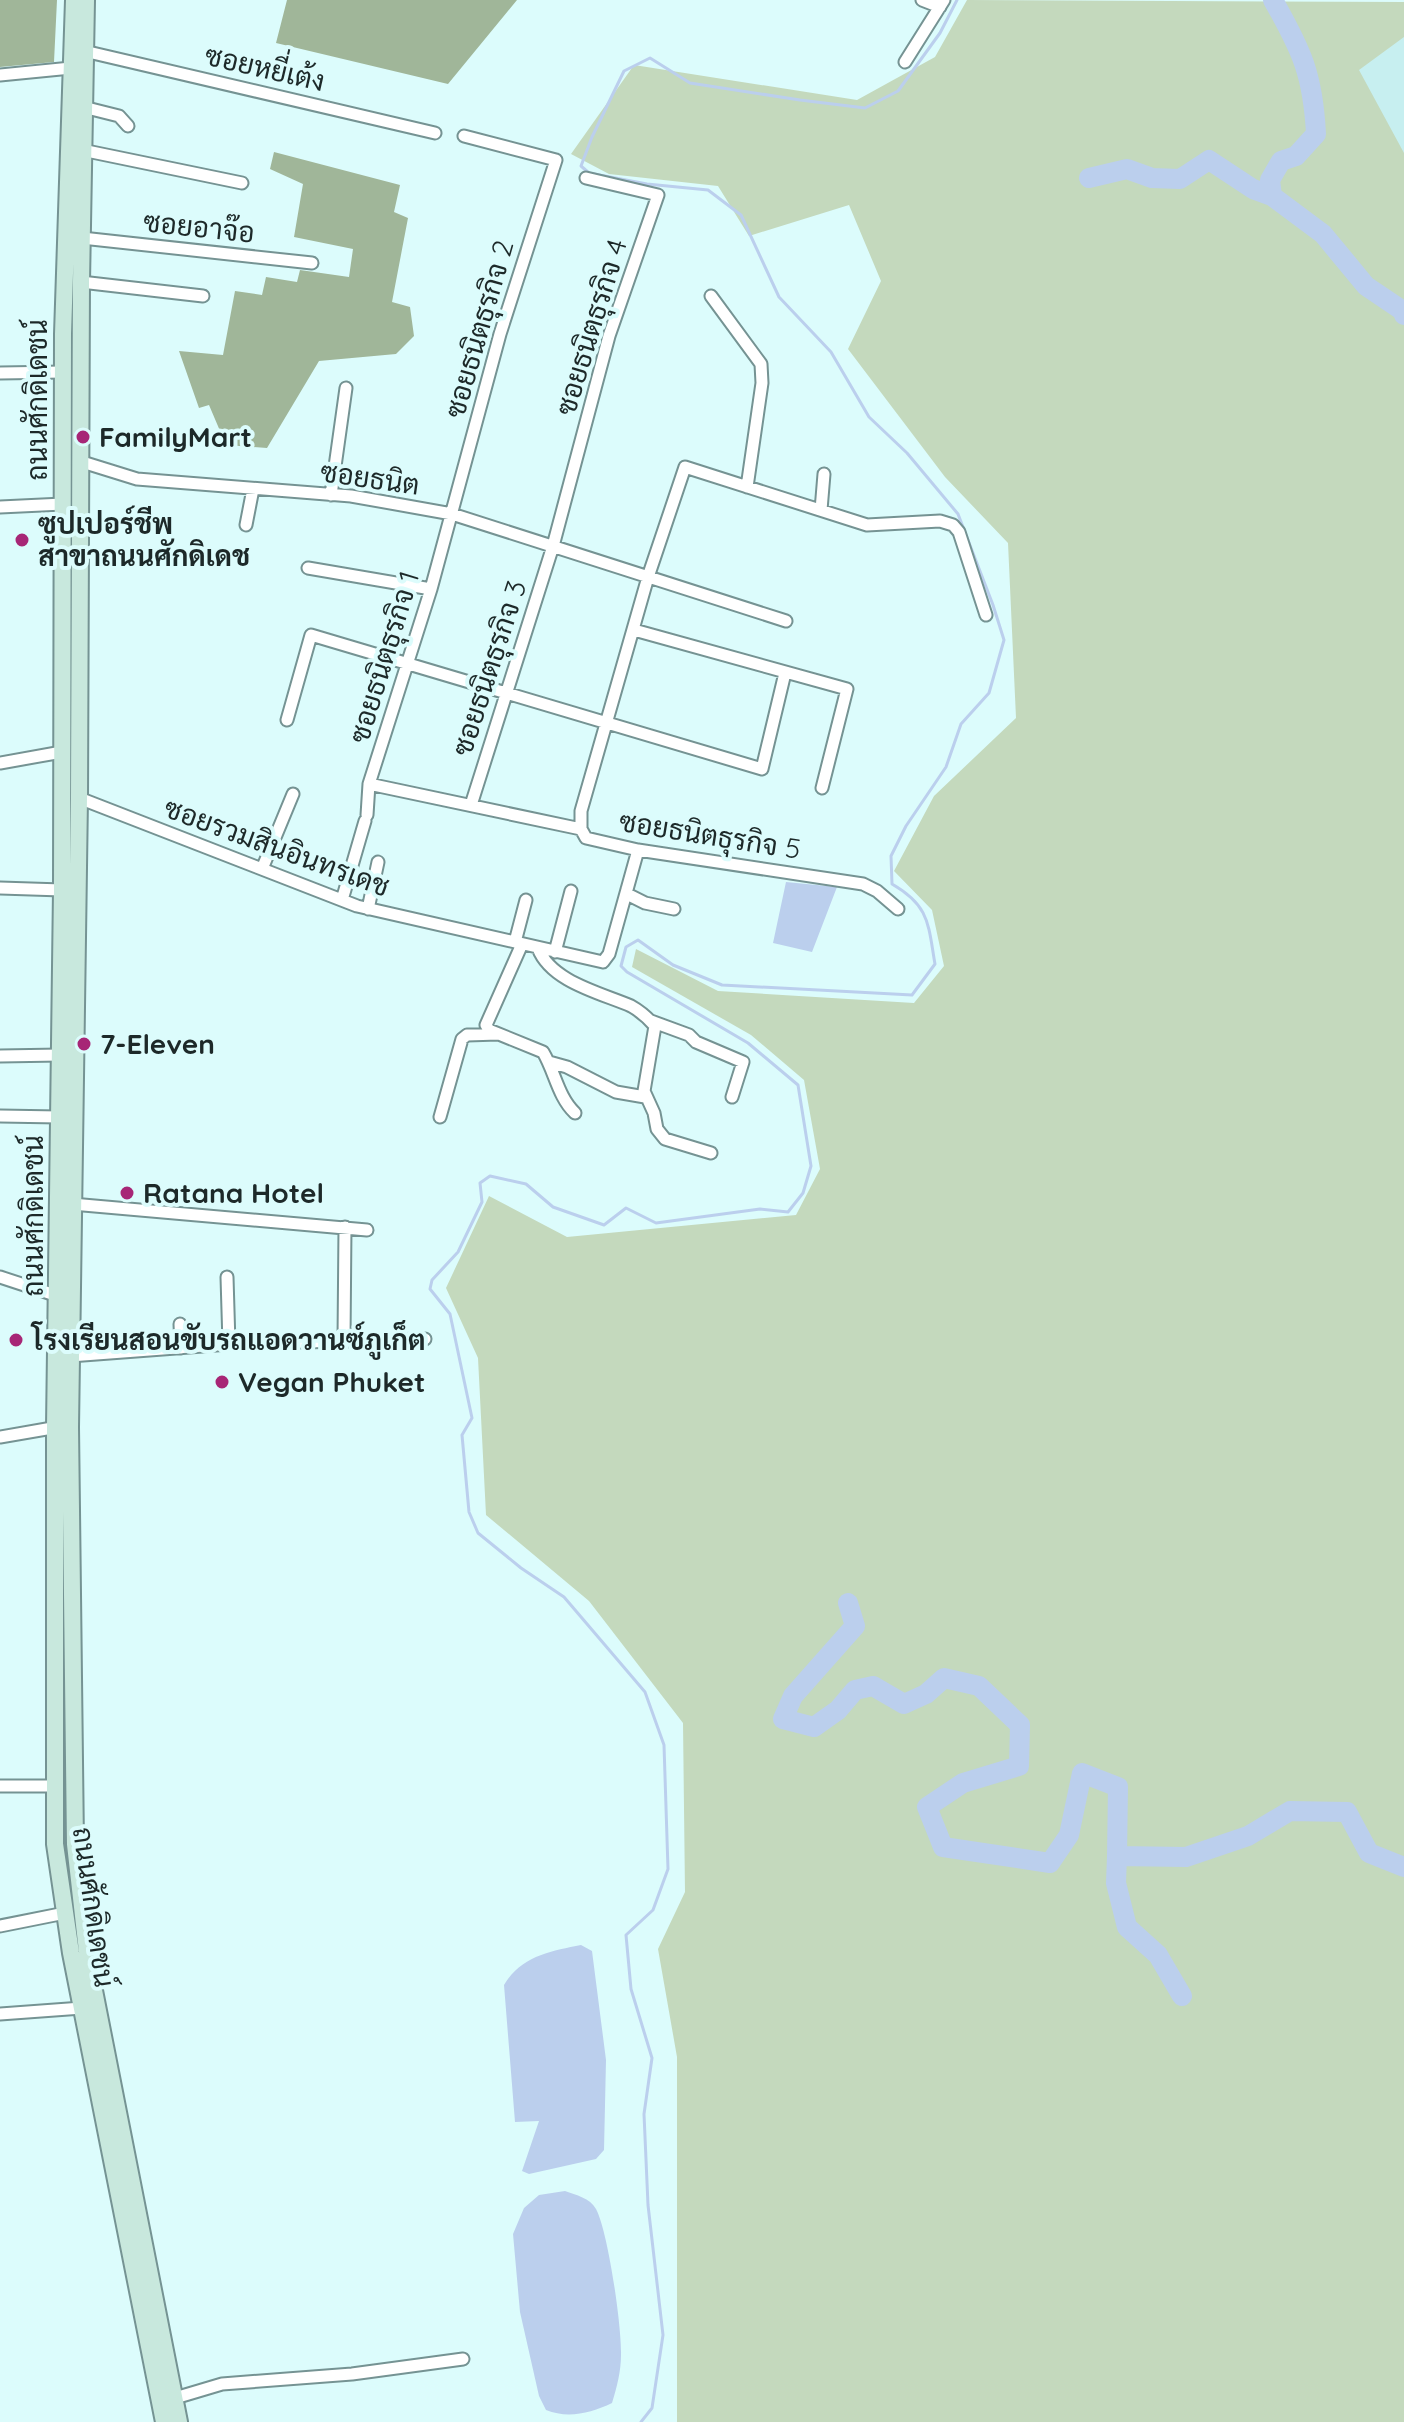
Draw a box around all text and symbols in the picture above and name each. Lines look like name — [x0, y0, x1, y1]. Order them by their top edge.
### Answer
street label: ซอยหยี่เต้ง — [202, 31, 330, 98]
street label: ซอยอาจ๊อ — [142, 203, 256, 250]
street label: ซอยธนิตธุรกิจ 4 — [547, 234, 637, 420]
street label: ซอยธนิตธุรกิจ 2 — [436, 236, 523, 423]
street label: ถนนศักดิเดชน์ — [18, 319, 54, 481]
place label: FamilyMart — [99, 419, 252, 454]
marker: FamilyMart — [74, 428, 92, 446]
street label: ซอยธนิต — [318, 453, 422, 502]
place label: ซูปเปอร์ชีพ สาขาถนนศักดิเดช — [38, 505, 250, 573]
marker: ซูปเปอร์ชีพ สาขาถนนศักดิเดช — [13, 531, 31, 549]
street label: ซอยธนิตธุรกิจ 1 — [341, 567, 429, 748]
street label: ซอยธนิตธุรกิจ 3 — [444, 576, 536, 761]
street label: ซอยรวมสินอินทรเดช — [160, 790, 395, 904]
street label: ซอยธนิตธุรกิจ 5 — [616, 803, 803, 869]
place label: 7-Eleven — [100, 1026, 215, 1061]
marker: 7-Eleven — [75, 1035, 93, 1053]
street label: ถนนศักดิเดชน์ — [14, 1135, 50, 1297]
place label: Ratana Hotel — [143, 1175, 324, 1210]
marker: Ratana Hotel — [118, 1184, 136, 1202]
place label: โรงเรียนสอนขับรถแอดวานซ์ภูเก็ต — [30, 1320, 426, 1360]
marker: โรงเรียนสอนขับรถแอดวานซ์ภูเก็ต — [7, 1331, 25, 1349]
place label: Vegan Phuket — [238, 1364, 426, 1399]
marker: Vegan Phuket — [213, 1373, 231, 1391]
street label: ถนนศักดิเดชน์ — [66, 1824, 124, 1989]

